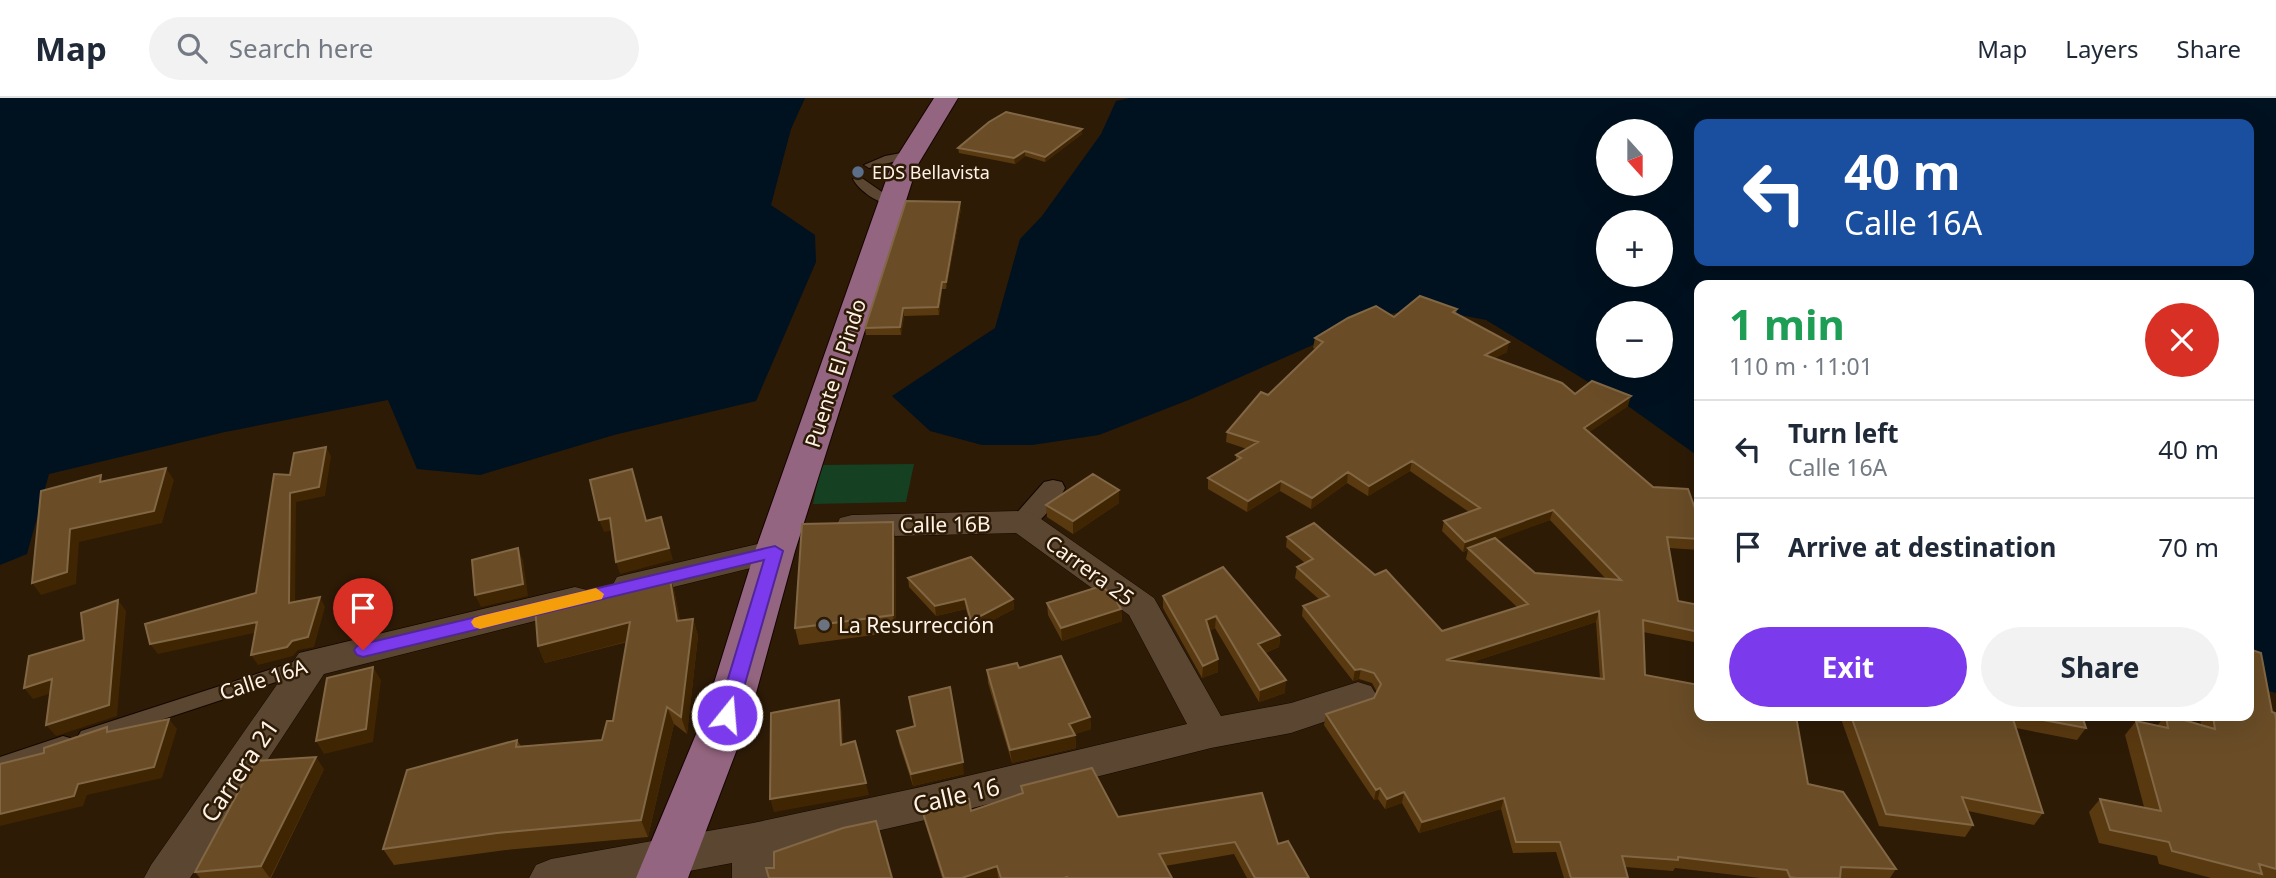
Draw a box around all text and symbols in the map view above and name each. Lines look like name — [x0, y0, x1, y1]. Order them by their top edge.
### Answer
search box — [149, 17, 639, 80]
text: Map — [35, 26, 107, 71]
icon: search — [173, 29, 211, 67]
text: Search here — [229, 30, 373, 66]
text: Map — [1977, 32, 2027, 65]
text: Layers — [2065, 32, 2139, 65]
text: Share — [2177, 32, 2241, 65]
north arrow — [1596, 119, 1673, 196]
map controls — [1596, 119, 1673, 378]
text: 40 m — [1844, 138, 1961, 204]
icon: left — [1729, 147, 1820, 238]
place label: EDS Bellavista — [872, 160, 990, 184]
marker: EDS Bellavista — [850, 164, 866, 180]
text: Calle 16A — [1844, 201, 1982, 244]
button: + — [1596, 210, 1673, 287]
street label: Puente El Pindo — [798, 295, 872, 451]
text: 1 min — [1729, 295, 1845, 352]
button: − — [1596, 301, 1673, 378]
button: close — [2145, 303, 2219, 377]
text: 110 m · 11:01 — [1729, 350, 1873, 382]
text: Turn left — [1788, 415, 1899, 451]
icon: left — [1729, 430, 1767, 468]
text: 40 m — [2158, 431, 2219, 467]
text: Calle 16A — [1788, 451, 1887, 483]
street label: Calle 16B — [899, 509, 991, 539]
street label: Carrera 25 — [1040, 528, 1140, 612]
icon: arrive — [1729, 528, 1767, 566]
text: Arrive at destination — [1788, 529, 2057, 565]
text: 70 m — [2158, 529, 2219, 565]
pin — [333, 578, 393, 650]
icon: arrive — [344, 589, 382, 627]
place label: La Resurrección — [838, 611, 994, 639]
marker: La Resurrección — [816, 617, 832, 633]
button: Exit — [1729, 627, 1967, 707]
button: Share — [1981, 627, 2219, 707]
street label: Calle 16A — [216, 652, 311, 706]
position arrow — [690, 678, 764, 752]
street label: Carrera 21 — [192, 712, 286, 828]
street label: Calle 16 — [909, 769, 1003, 821]

